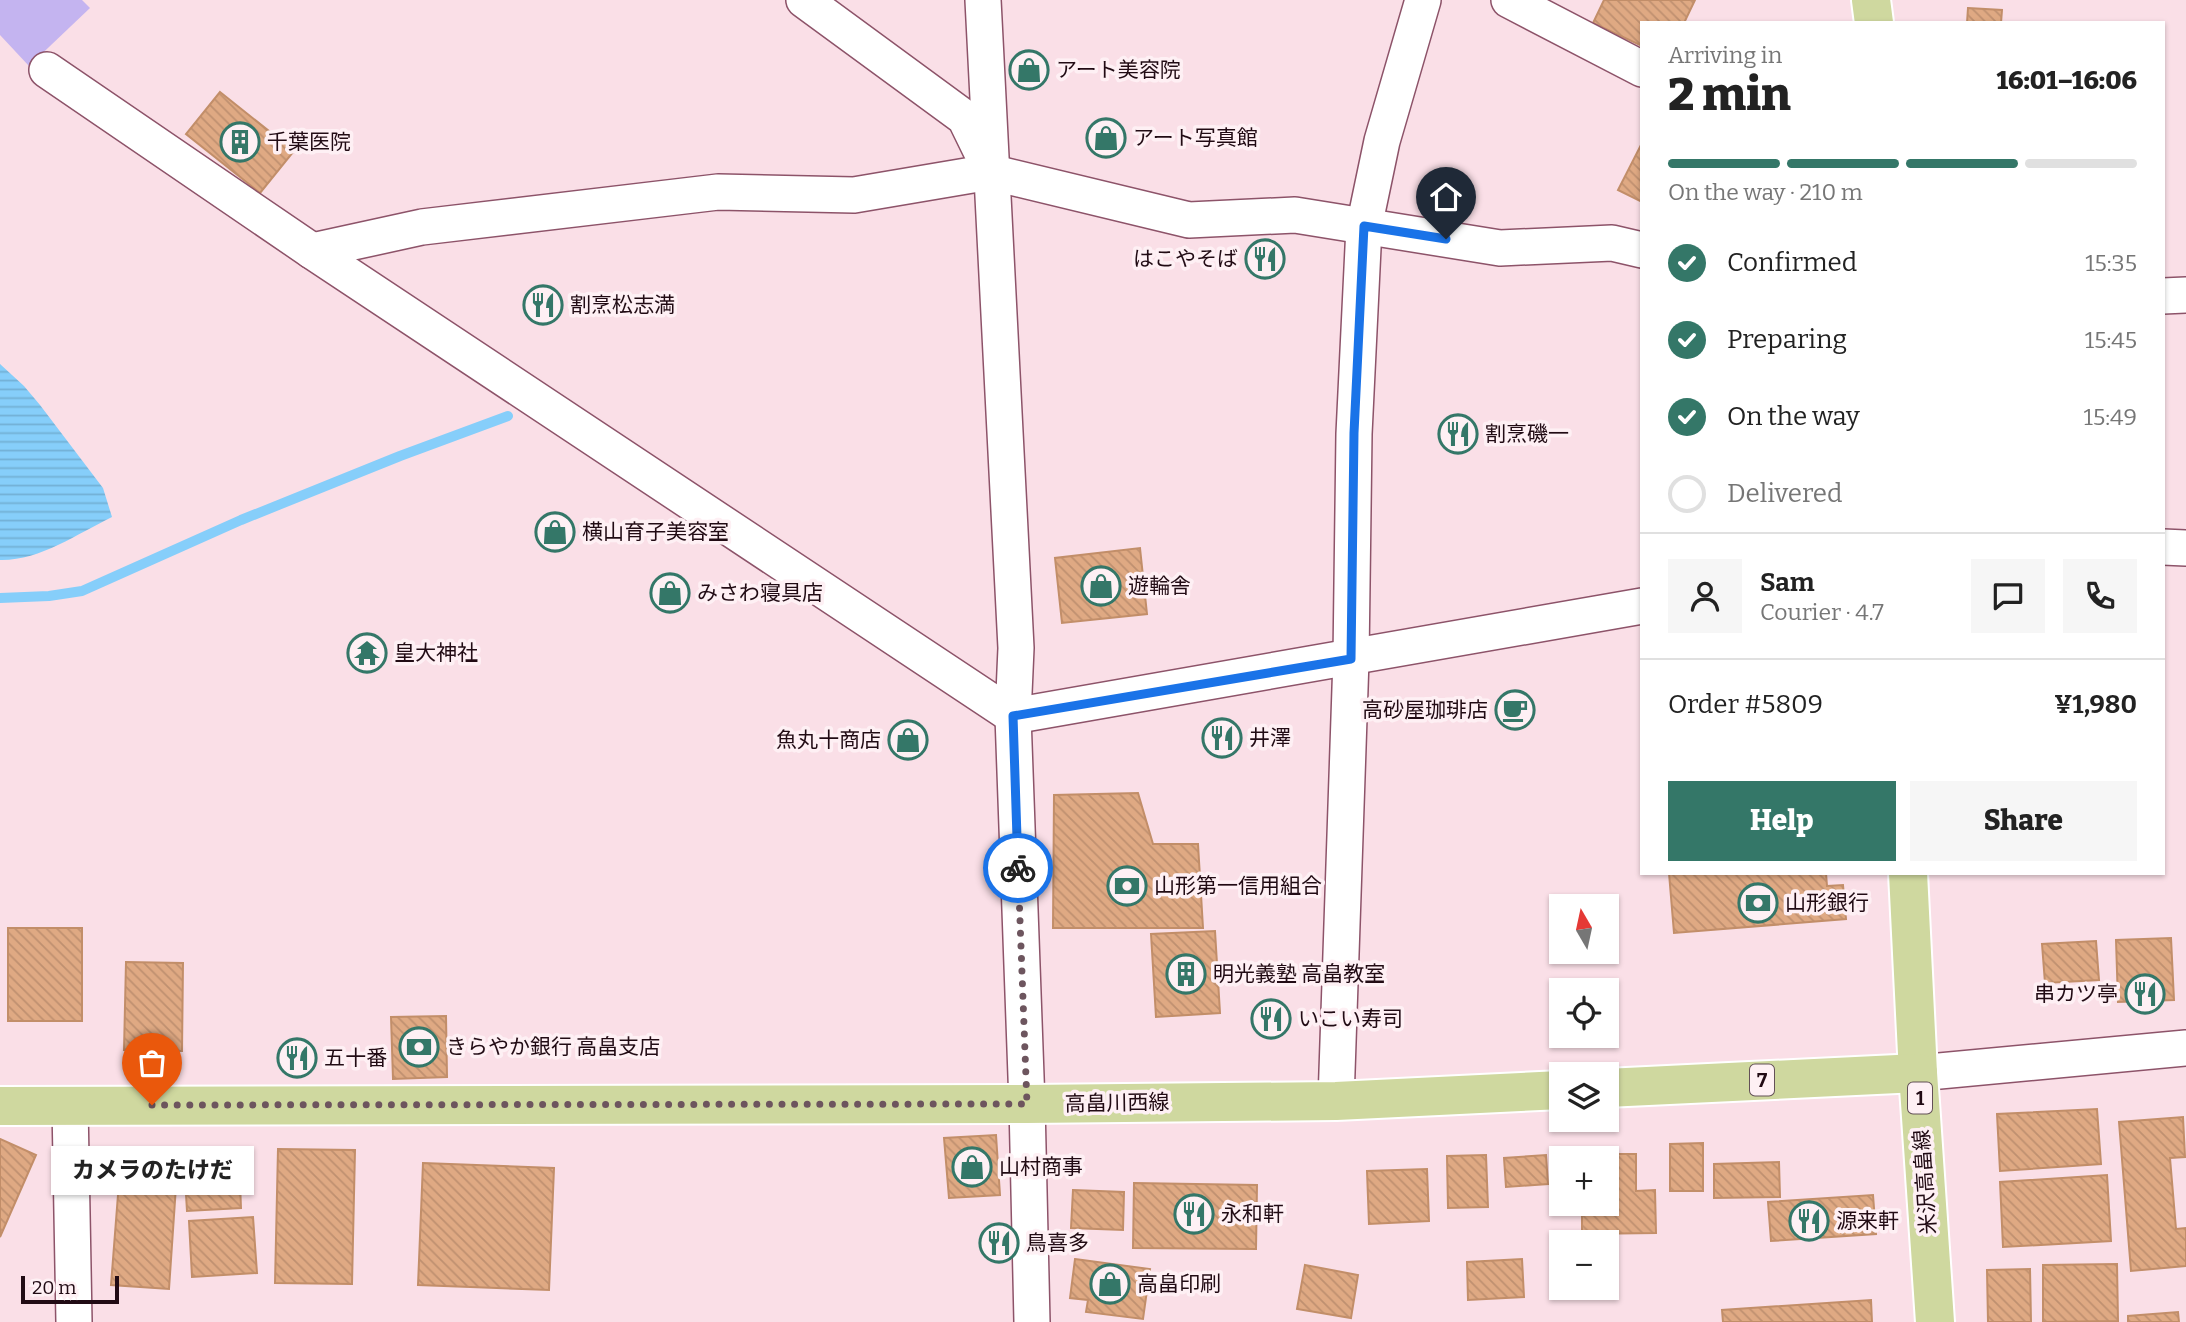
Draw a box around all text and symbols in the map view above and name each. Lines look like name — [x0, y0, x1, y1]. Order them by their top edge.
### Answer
text: Arriving in — [1668, 41, 1782, 69]
shop icon: アート美容院 — [1008, 49, 1050, 91]
place label: アート美容院 — [1056, 57, 1181, 83]
text: 16:01–16:06 — [1996, 65, 2137, 96]
text: 2 min — [1668, 67, 1791, 122]
shop icon: アート写真館 — [1085, 117, 1127, 159]
building icon: 千葉医院 — [219, 121, 261, 163]
place label: アート写真館 — [1133, 125, 1258, 151]
place label: 千葉医院 — [267, 129, 351, 155]
pin — [1416, 167, 1476, 239]
icon: home — [1427, 178, 1465, 216]
text: On the way · 210 m — [1668, 178, 1863, 206]
restaurant icon: はこやそば — [1244, 238, 1286, 280]
icon: check — [1668, 244, 1706, 282]
place label: はこやそば — [1133, 246, 1238, 272]
text: Confirmed — [1727, 247, 1857, 278]
text: 15:35 — [2085, 249, 2137, 277]
restaurant icon: 割烹松志満 — [522, 284, 564, 326]
place label: 割烹松志満 — [570, 292, 675, 318]
icon: check — [1668, 321, 1706, 359]
text: Preparing — [1727, 324, 1847, 355]
text: 15:45 — [2085, 326, 2137, 354]
icon: check — [1668, 398, 1706, 436]
text: On the way — [1727, 401, 1860, 432]
text: 15:49 — [2084, 403, 2137, 431]
restaurant icon: 割烹磯一 — [1437, 413, 1479, 455]
place label: 割烹磯一 — [1485, 421, 1569, 447]
text: Delivered — [1727, 478, 1842, 509]
shop icon: 横山育子美容室 — [534, 511, 576, 553]
place label: 横山育子美容室 — [582, 519, 729, 545]
button: person — [1668, 559, 1742, 633]
button: chat — [1971, 559, 2045, 633]
button: phone — [2063, 559, 2137, 633]
shop icon: 遊輪舎 — [1080, 565, 1122, 607]
text: Sam — [1760, 567, 1815, 598]
shop icon: みさわ寝具店 — [649, 572, 691, 614]
place label: 遊輪舎 — [1128, 573, 1191, 599]
place label: みさわ寝具店 — [697, 580, 823, 606]
text: Courier · 4.7 — [1760, 598, 1884, 626]
temple icon: 皇大神社 — [346, 632, 388, 674]
place label: 皇大神社 — [394, 640, 478, 666]
cafe icon: 高砂屋珈琲店 — [1494, 689, 1536, 731]
text: Order #5809 — [1668, 689, 1823, 720]
text: ¥1,980 — [2054, 689, 2137, 720]
place label: 高砂屋珈琲店 — [1362, 697, 1488, 723]
restaurant icon: 井澤 — [1201, 717, 1243, 759]
shop icon: 魚丸十商店 — [887, 719, 929, 761]
place label: 井澤 — [1249, 725, 1291, 751]
place label: 魚丸十商店 — [776, 727, 881, 753]
button: Help — [1668, 781, 1896, 861]
button: Share — [1910, 781, 2137, 861]
courier — [983, 833, 1053, 903]
icon: bike — [999, 849, 1037, 887]
bank icon: 山形第一信用組合 — [1106, 865, 1148, 907]
place label: 山形第一信用組合 — [1154, 873, 1322, 899]
bank icon: 山形銀行 — [1737, 882, 1779, 924]
place label: 山形銀行 — [1785, 890, 1869, 916]
north arrow — [1549, 894, 1619, 964]
map controls — [1549, 894, 1619, 1300]
building icon: 明光義塾 高畠教室 — [1165, 953, 1207, 995]
place label: 明光義塾 高畠教室 — [1213, 961, 1385, 987]
restaurant icon: 串カツ亭 — [2124, 973, 2166, 1015]
button: locate — [1549, 978, 1619, 1048]
place label: 串カツ亭 — [2034, 981, 2118, 1007]
restaurant icon: いこい寿司 — [1250, 998, 1292, 1040]
place label: いこい寿司 — [1298, 1006, 1403, 1032]
bank icon: きらやか銀行 高畠支店 — [398, 1026, 440, 1068]
pin — [122, 1033, 182, 1105]
place label: きらやか銀行 高畠支店 — [446, 1034, 660, 1060]
restaurant icon: 五十番 — [276, 1037, 318, 1079]
icon: bag — [133, 1044, 171, 1082]
place label: 五十番 — [324, 1045, 387, 1071]
button: layers — [1549, 1062, 1619, 1132]
road number: 7 — [1750, 1064, 1774, 1096]
road number: 1 — [1908, 1082, 1932, 1114]
street label: 高畠川西線 — [1064, 1089, 1170, 1117]
street label: 米沢高畠線 — [1908, 1129, 1942, 1235]
shop icon: 山村商事 — [951, 1146, 993, 1188]
button: + — [1549, 1146, 1619, 1216]
callout: カメラのたけだ — [51, 1147, 254, 1196]
place label: 山村商事 — [999, 1154, 1083, 1180]
text: カメラのたけだ — [72, 1156, 233, 1184]
restaurant icon: 永和軒 — [1173, 1193, 1215, 1235]
restaurant icon: 源来軒 — [1788, 1200, 1830, 1242]
place label: 永和軒 — [1221, 1201, 1284, 1227]
place label: 源来軒 — [1836, 1208, 1899, 1234]
restaurant icon: 鳥喜多 — [978, 1222, 1020, 1264]
place label: 鳥喜多 — [1026, 1230, 1089, 1256]
button: − — [1549, 1230, 1619, 1300]
shop icon: 高畠印刷 — [1089, 1263, 1131, 1305]
place label: 高畠印刷 — [1137, 1271, 1221, 1297]
scale bar — [21, 1273, 119, 1305]
text: 20 m — [32, 1276, 76, 1299]

